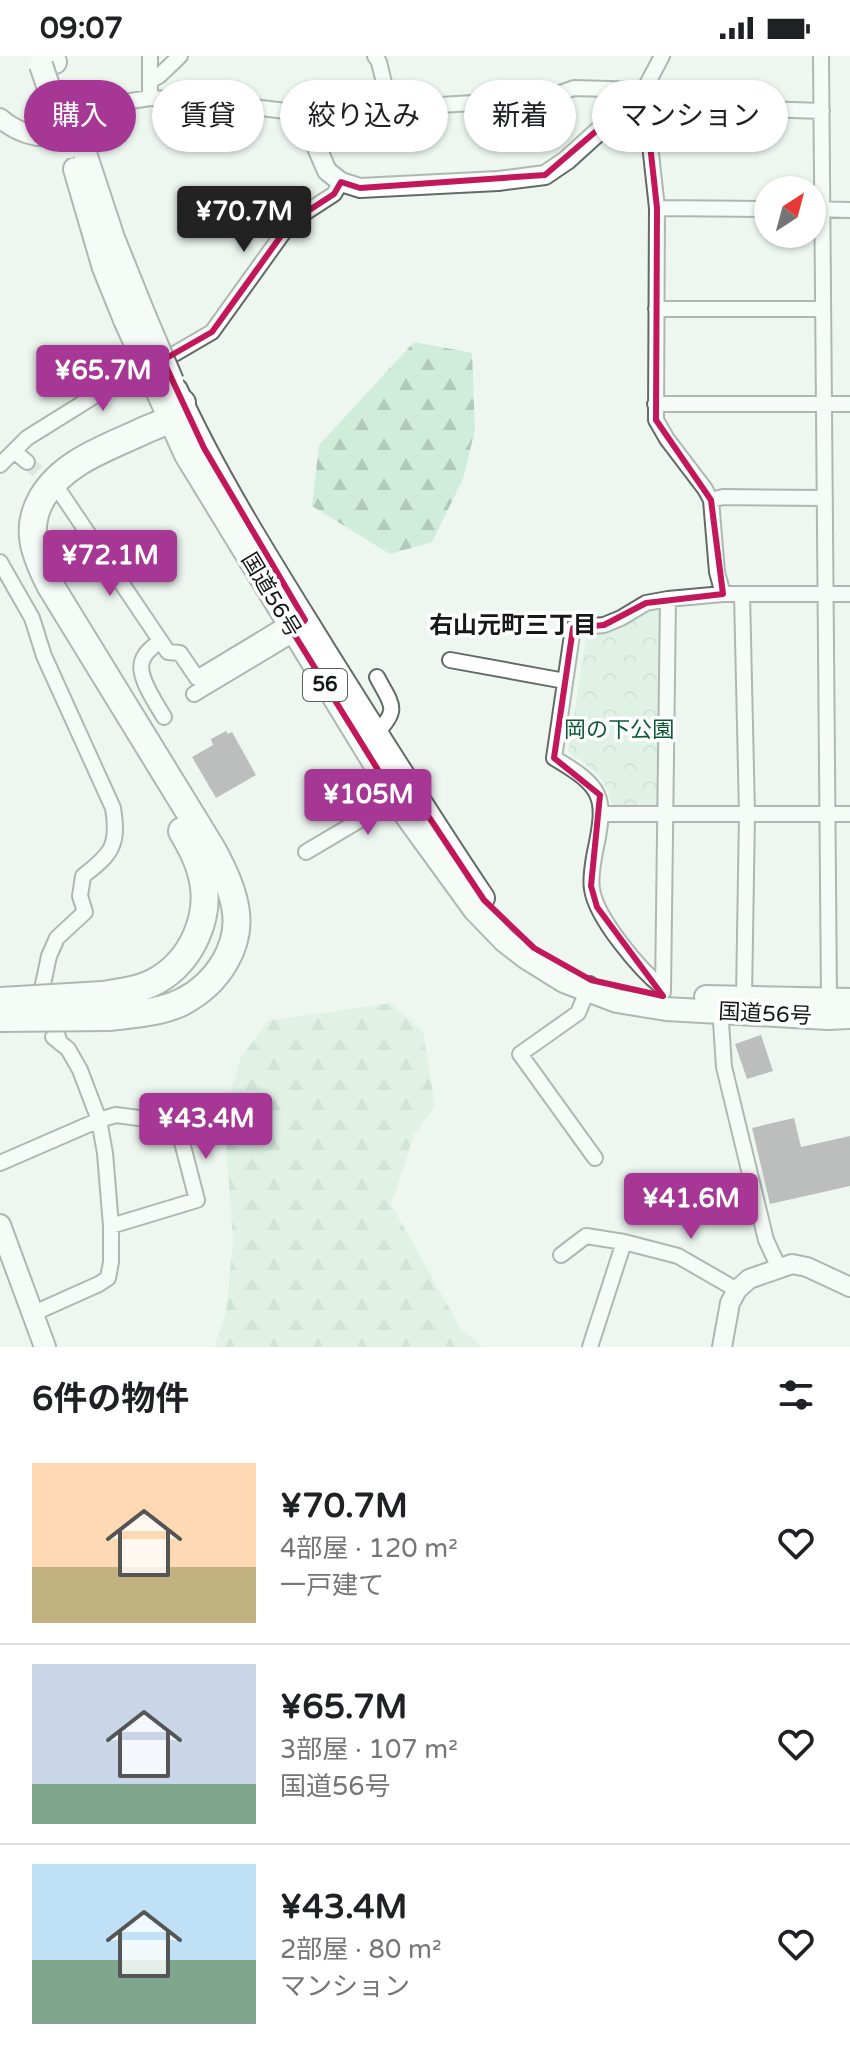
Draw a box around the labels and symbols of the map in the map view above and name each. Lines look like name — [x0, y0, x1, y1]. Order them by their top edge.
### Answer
north arrow — [754, 176, 826, 248]
pin: ¥70.7M — [179, 186, 309, 254]
pin: ¥65.7M — [38, 345, 168, 413]
pin: ¥72.1M — [45, 530, 175, 598]
street label: 国道56号 — [236, 548, 306, 642]
district label: 右山元町三丁目 — [429, 611, 597, 640]
road number: 56 — [303, 669, 347, 701]
park label: 岡の下公園 — [564, 717, 674, 743]
pin: ¥105M — [312, 769, 424, 837]
street label: 国道56号 — [718, 999, 812, 1029]
pin: ¥43.4M — [141, 1093, 271, 1161]
pin: ¥41.6M — [626, 1173, 756, 1241]

